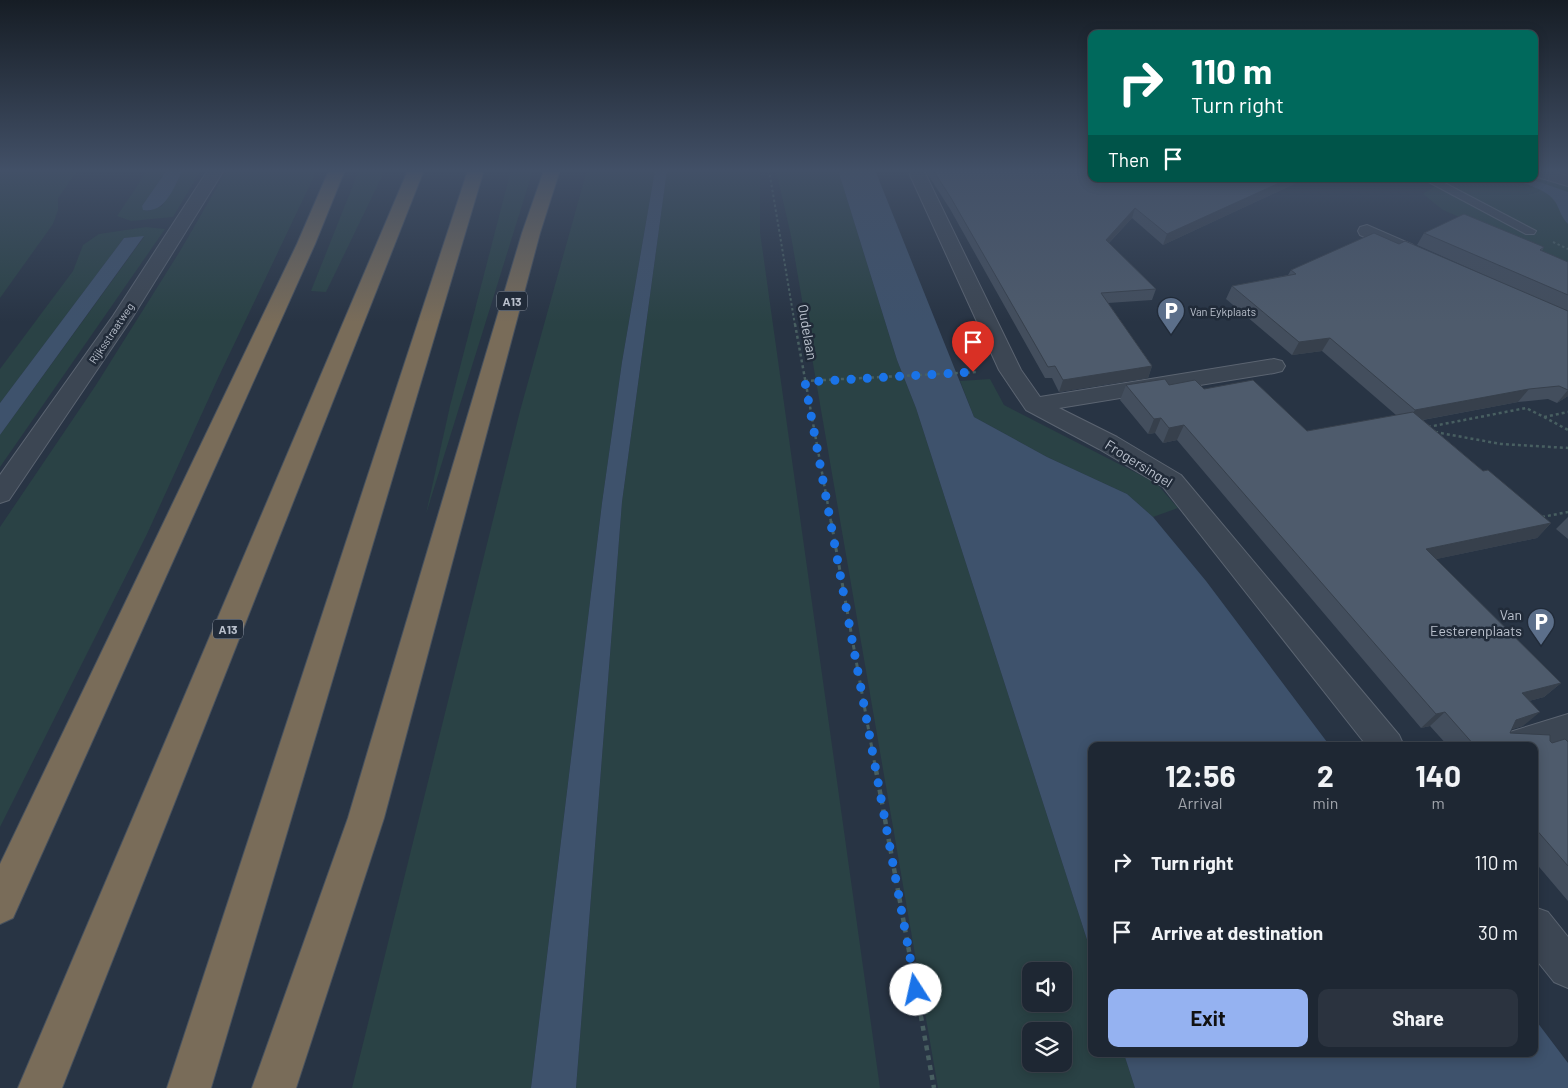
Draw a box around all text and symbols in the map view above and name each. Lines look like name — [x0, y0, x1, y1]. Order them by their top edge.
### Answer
text: 110 m — [1191, 49, 1272, 91]
icon: right — [1108, 50, 1173, 115]
text: Turn right — [1191, 91, 1284, 117]
icon: arrive — [1159, 145, 1187, 173]
text: Then — [1108, 148, 1149, 171]
road number: A13 — [497, 292, 527, 310]
parking icon: Van Eykplaats — [1156, 296, 1186, 335]
street label: Rijksstraatweg — [86, 300, 136, 366]
street label: Oudelaan — [795, 303, 821, 361]
place label: Van Eykplaats — [1190, 305, 1256, 318]
pin — [952, 321, 994, 372]
icon: arrive — [959, 328, 987, 356]
street label: Frogersingel — [1102, 436, 1176, 490]
place label: Van Eesterenplaats — [1430, 606, 1522, 639]
parking icon: Van Eesterenplaats — [1526, 607, 1556, 646]
road number: A13 — [213, 620, 243, 638]
text: 12:56 — [1165, 757, 1236, 793]
text: 2 — [1317, 757, 1334, 793]
text: 140 — [1415, 757, 1461, 793]
text: Arrival — [1178, 793, 1223, 812]
text: min — [1312, 793, 1338, 812]
text: m — [1432, 793, 1445, 812]
icon: right — [1108, 848, 1136, 876]
text: Turn right — [1151, 851, 1233, 874]
text: 110 m — [1474, 851, 1518, 874]
icon: arrive — [1108, 918, 1136, 946]
text: Arrive at destination — [1151, 921, 1323, 944]
text: 30 m — [1478, 921, 1518, 944]
map controls — [1022, 962, 1072, 1072]
button: sound — [1022, 962, 1072, 1012]
position arrow — [889, 963, 941, 1015]
button: Exit — [1108, 989, 1308, 1047]
button: Share — [1318, 989, 1518, 1047]
button: layers — [1022, 1022, 1072, 1072]

